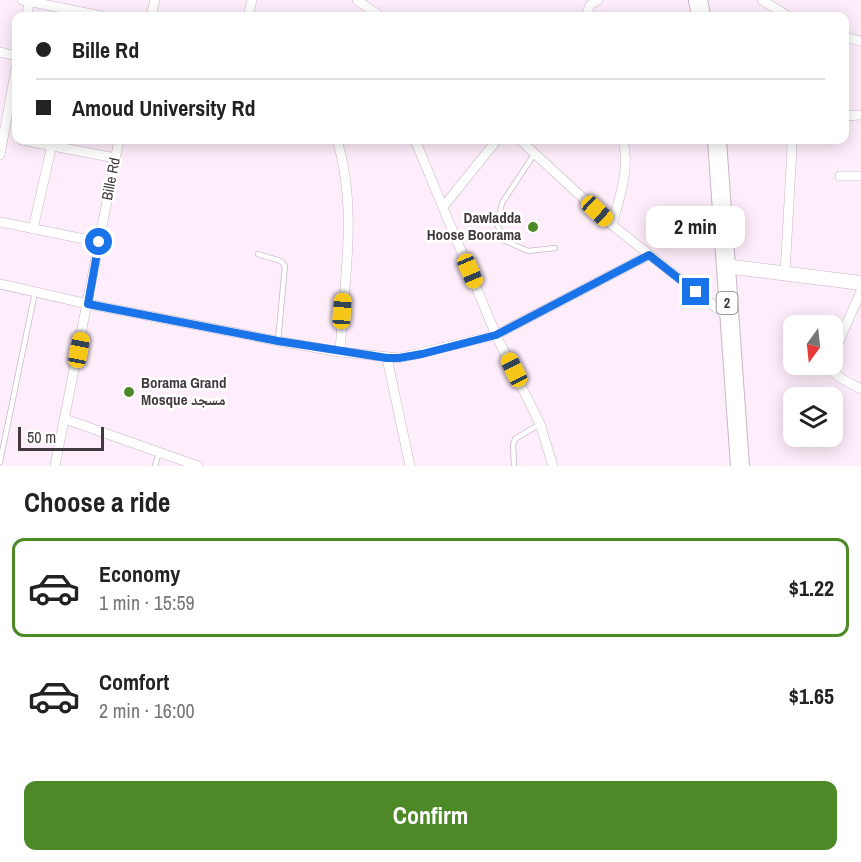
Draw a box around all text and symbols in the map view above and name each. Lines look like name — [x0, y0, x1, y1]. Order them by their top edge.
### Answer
text: Bille Rd — [72, 35, 139, 65]
text: Amoud University Rd — [72, 93, 255, 123]
street label: Bille Rd — [96, 156, 125, 202]
car — [578, 192, 616, 230]
callout: 2 min — [646, 205, 746, 247]
place label: Dawladda Hoose Boorama — [427, 207, 521, 245]
text: 2 min — [674, 213, 717, 240]
marker: Dawladda Hoose Boorama — [526, 220, 540, 234]
route start — [85, 228, 112, 255]
car — [455, 251, 485, 291]
route end — [682, 278, 709, 305]
car — [332, 292, 352, 330]
road number: 2 — [716, 292, 738, 314]
north arrow — [783, 315, 843, 375]
map controls — [783, 315, 843, 447]
car — [67, 331, 91, 369]
car — [498, 350, 530, 390]
place label: Borama Grand Mosque مسجد — [141, 372, 226, 410]
marker: Borama Grand Mosque مسجد — [122, 385, 136, 399]
button: layers — [783, 387, 843, 447]
scale bar — [18, 424, 104, 451]
text: 50 m — [27, 426, 56, 448]
text: Choose a ride — [24, 484, 170, 520]
text: Economy — [99, 559, 180, 589]
icon: car — [27, 561, 81, 615]
text: $1.22 — [789, 573, 834, 603]
text: 1 min · 15:59 — [99, 589, 195, 616]
text: Comfort — [99, 667, 169, 697]
icon: car — [27, 669, 81, 723]
text: $1.65 — [789, 681, 834, 711]
text: 2 min · 16:00 — [99, 697, 195, 724]
button: Confirm — [24, 781, 837, 850]

